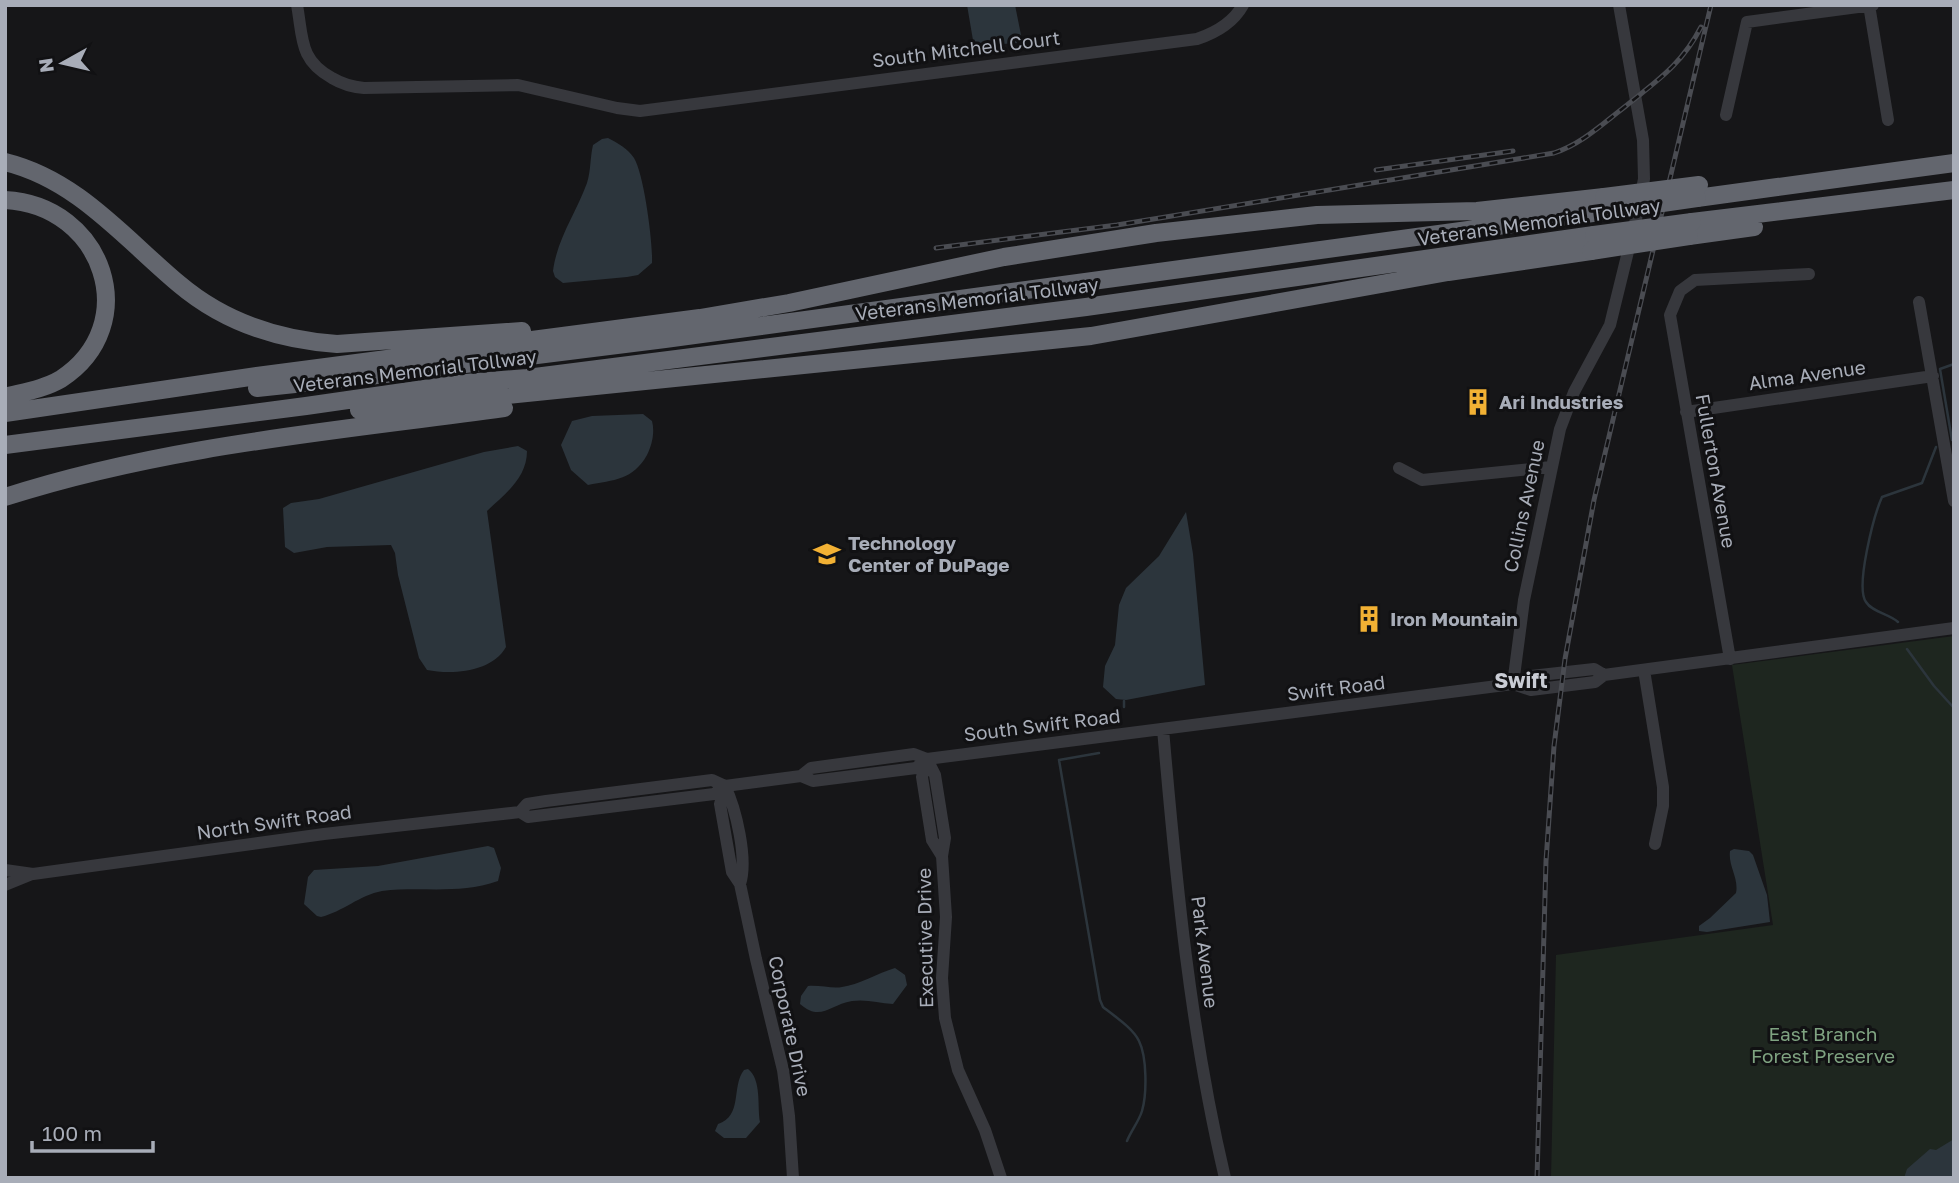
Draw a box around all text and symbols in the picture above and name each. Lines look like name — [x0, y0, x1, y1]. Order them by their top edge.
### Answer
street label: South Mitchell Court — [871, 26, 1061, 71]
north arrow — [28, 28, 98, 98]
text: N — [33, 57, 58, 74]
street label: Veterans Memorial Tollway — [1416, 193, 1662, 250]
street label: Veterans Memorial Tollway — [854, 272, 1100, 325]
street label: Veterans Memorial Tollway — [292, 344, 538, 397]
street label: Alma Avenue — [1747, 355, 1867, 394]
building icon: Ari Industries — [1463, 387, 1493, 417]
place label: Ari Industries — [1499, 390, 1624, 413]
street label: Fullerton Avenue — [1692, 392, 1741, 550]
street label: Collins Avenue — [1498, 437, 1549, 574]
place label: Technology Center of DuPage — [848, 531, 1009, 576]
school or university icon: Technology Center of DuPage — [812, 539, 842, 569]
building icon: Iron Mountain — [1354, 604, 1384, 634]
place label: Iron Mountain — [1390, 607, 1518, 630]
district label: Swift — [1494, 667, 1548, 693]
street label: Swift Road — [1286, 670, 1386, 705]
street label: South Swift Road — [962, 703, 1122, 746]
street label: North Swift Road — [195, 799, 353, 844]
street label: Executive Drive — [912, 868, 937, 1008]
street label: Park Avenue — [1187, 894, 1224, 1009]
street label: Corporate Drive — [764, 954, 817, 1098]
park label: East Branch Forest Preserve — [1751, 1022, 1895, 1067]
scale bar — [32, 1110, 152, 1154]
text: 100 m — [42, 1120, 102, 1146]

